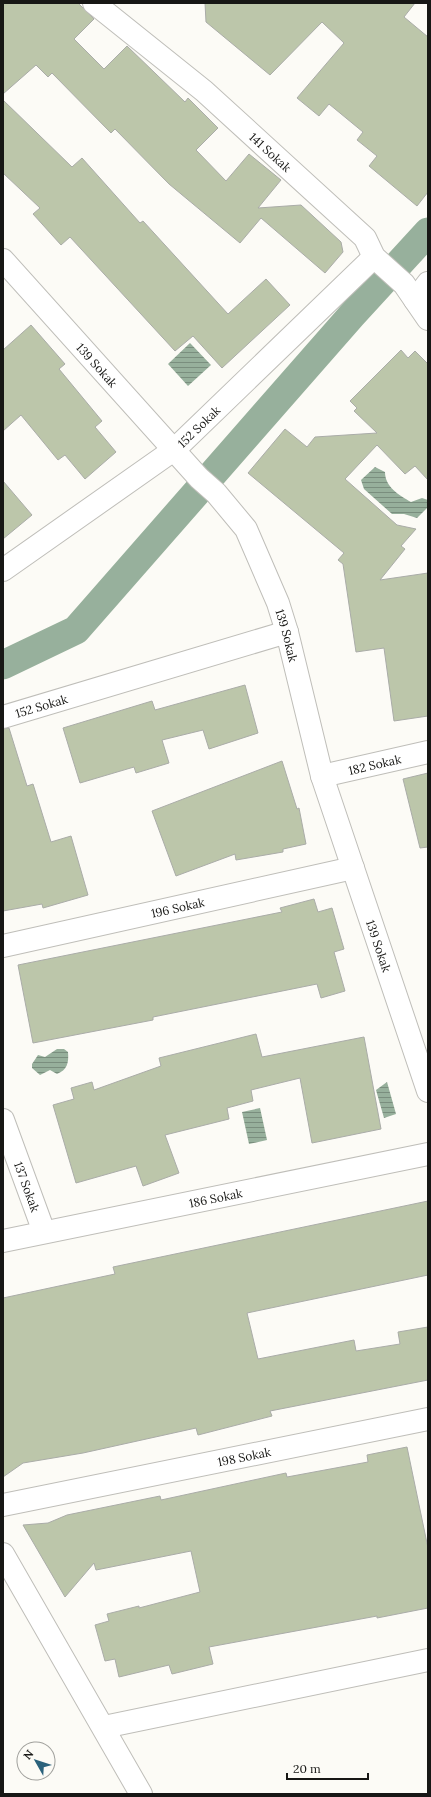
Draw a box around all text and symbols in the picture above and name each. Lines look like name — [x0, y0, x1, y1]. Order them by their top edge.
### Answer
street label: 141 Sokak — [247, 129, 295, 175]
street label: 139 Sokak — [74, 340, 121, 390]
street label: 152 Sokak — [174, 402, 223, 450]
street label: 139 Sokak — [273, 607, 302, 664]
street label: 152 Sokak — [14, 691, 70, 720]
street label: 182 Sokak — [347, 751, 403, 777]
street label: 196 Sokak — [150, 894, 206, 920]
street label: 139 Sokak — [363, 918, 395, 974]
street label: 137 Sokak — [11, 1159, 44, 1214]
street label: 186 Sokak — [188, 1185, 244, 1210]
street label: 198 Sokak — [216, 1443, 273, 1469]
north arrow — [16, 1741, 56, 1781]
text: N — [20, 1747, 37, 1762]
scale bar — [287, 1755, 368, 1781]
text: 20 m — [293, 1761, 321, 1776]

